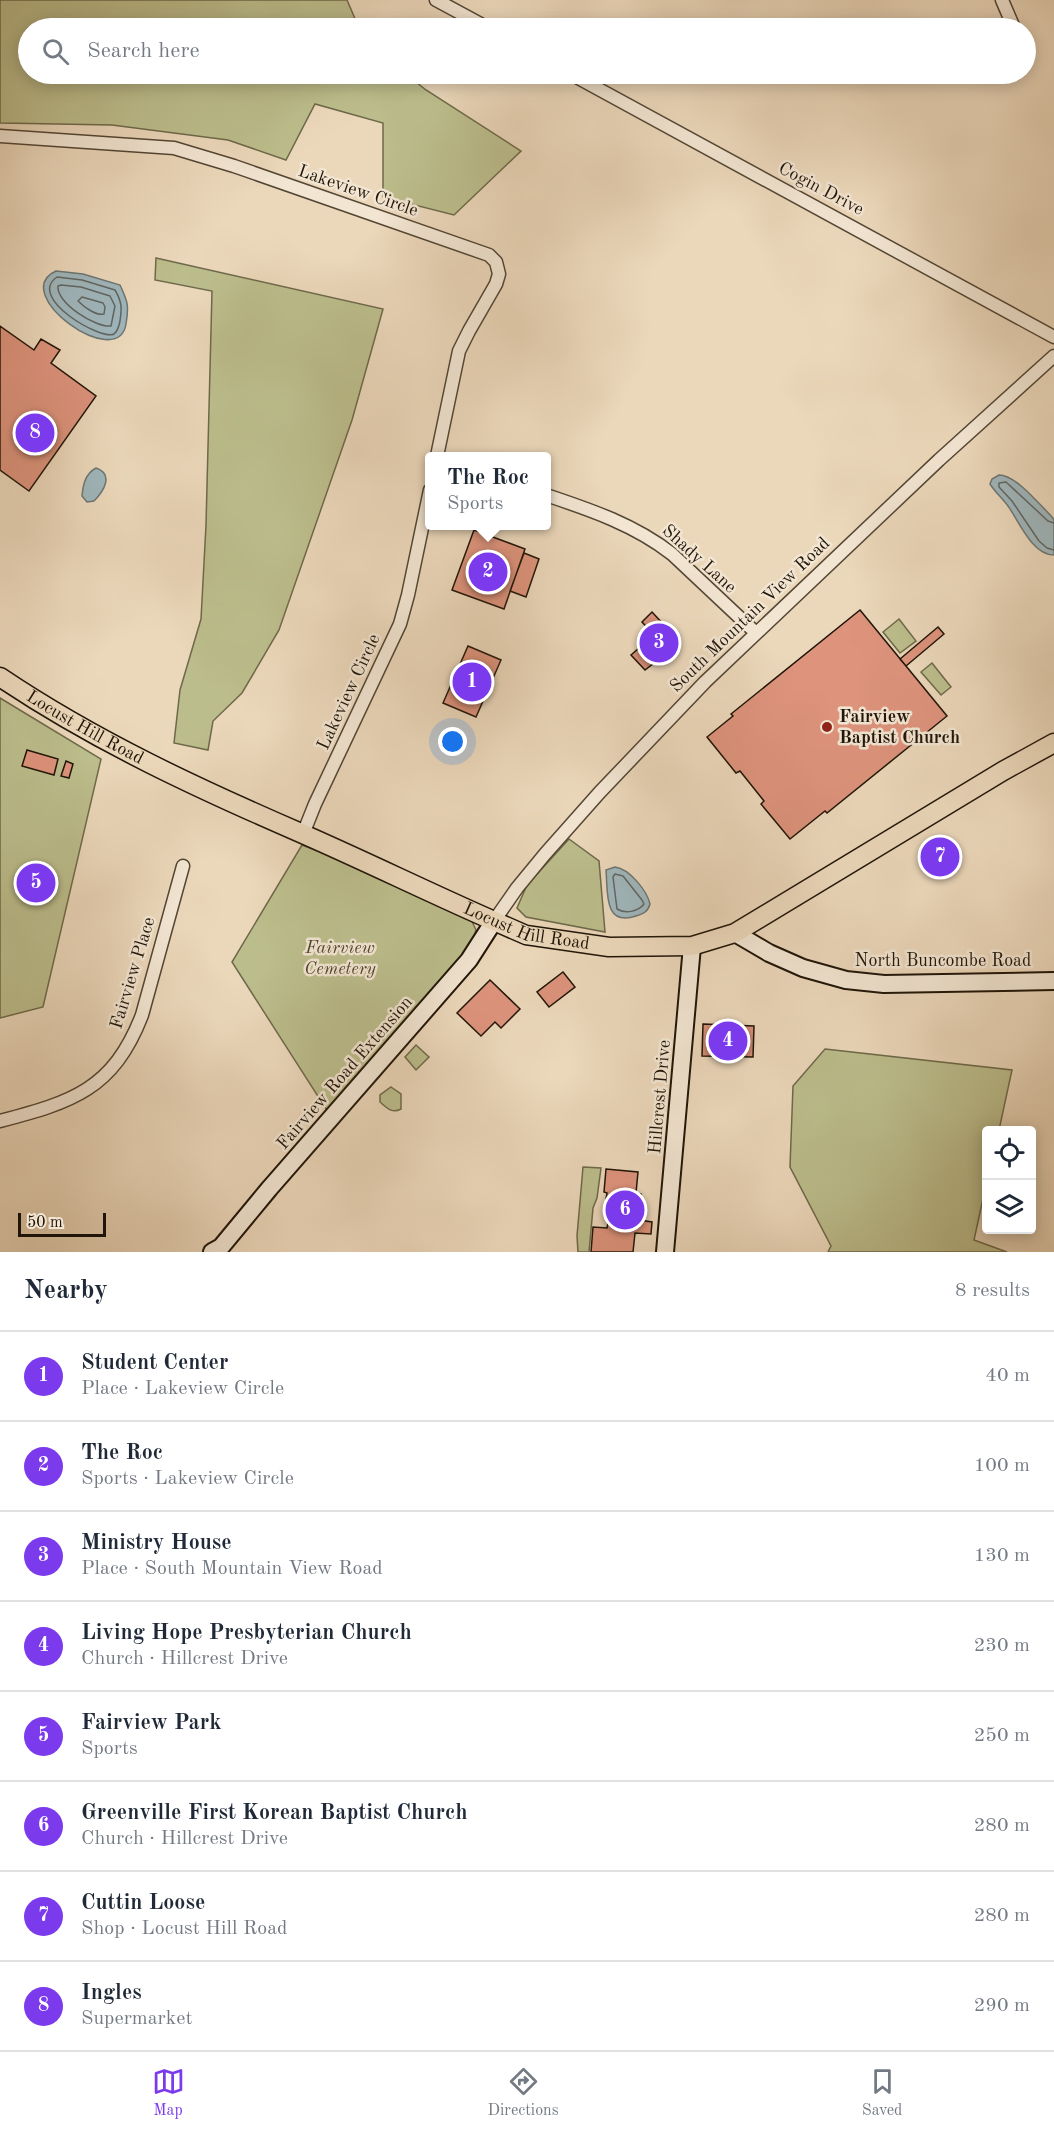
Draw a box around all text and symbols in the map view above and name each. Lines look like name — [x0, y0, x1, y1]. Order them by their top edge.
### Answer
search box — [18, 18, 1036, 84]
icon: search — [39, 35, 72, 68]
text: Search here — [87, 40, 200, 62]
street label: Cogin Drive — [775, 159, 867, 219]
street label: Lakeview Circle — [296, 162, 420, 220]
pin: 8 — [15, 410, 54, 456]
popup — [425, 452, 551, 530]
text: The Roc — [447, 467, 529, 489]
text: Sports — [447, 494, 504, 514]
street label: Shady Lane — [659, 521, 739, 597]
street label: South Mountain View Road — [667, 534, 833, 696]
pin: 2 — [468, 550, 508, 594]
pin: 3 — [640, 620, 678, 666]
street label: Lakeview Circle — [314, 631, 384, 753]
pin: 1 — [452, 660, 492, 704]
street label: Locust Hill Road — [23, 687, 147, 768]
place label: Fairview Baptist Church — [839, 708, 960, 747]
marker: Fairview Baptist Church — [820, 720, 834, 734]
your location — [438, 727, 467, 756]
pin: 7 — [920, 834, 960, 880]
pin: 5 — [16, 860, 56, 906]
street label: Locust Hill Road — [461, 900, 591, 953]
street label: Fairview Place — [107, 915, 159, 1031]
park label: Fairview Cemetery — [304, 939, 376, 978]
street label: North Buncombe Road — [855, 952, 1031, 970]
street label: Fairview Road Extension — [274, 993, 416, 1153]
pin: 4 — [708, 1018, 748, 1064]
street label: Hillcrest Drive — [646, 1039, 674, 1155]
map controls — [982, 1126, 1036, 1234]
button: locate — [982, 1126, 1036, 1180]
button: layers — [982, 1180, 1036, 1234]
pin: 6 — [606, 1188, 644, 1232]
scale bar — [18, 1210, 106, 1238]
text: 50 m — [27, 1215, 63, 1231]
text: Nearby — [24, 1278, 108, 1304]
text: 8 results — [955, 1281, 1030, 1301]
text: Student Center — [81, 1352, 228, 1374]
text: 1 — [38, 1366, 49, 1386]
text: 40 m — [985, 1366, 1030, 1386]
text: Place · Lakeview Circle — [81, 1379, 284, 1399]
text: The Roc — [81, 1442, 163, 1464]
text: 2 — [38, 1456, 49, 1476]
text: 100 m — [974, 1456, 1030, 1476]
text: Sports · Lakeview Circle — [81, 1469, 294, 1489]
text: Ministry House — [81, 1532, 232, 1554]
text: 3 — [38, 1546, 49, 1566]
text: 130 m — [974, 1546, 1030, 1566]
text: Place · South Mountain View Road — [81, 1559, 383, 1579]
text: Living Hope Presbyterian Church — [81, 1622, 412, 1644]
text: 4 — [38, 1636, 49, 1656]
text: 230 m — [974, 1636, 1030, 1656]
text: Church · Hillcrest Drive — [81, 1649, 288, 1669]
text: Fairview Park — [81, 1712, 222, 1734]
text: 5 — [38, 1726, 49, 1746]
text: 250 m — [974, 1726, 1030, 1746]
text: Sports — [81, 1739, 138, 1759]
text: Greenville First Korean Baptist Church — [81, 1802, 468, 1824]
text: 6 — [38, 1816, 49, 1836]
text: 280 m — [974, 1816, 1030, 1836]
text: Church · Hillcrest Drive — [81, 1829, 288, 1849]
text: Cuttin Loose — [81, 1892, 205, 1914]
text: 7 — [38, 1906, 49, 1926]
text: 280 m — [974, 1906, 1030, 1926]
text: Shop · Locust Hill Road — [81, 1919, 287, 1939]
text: Ingles — [81, 1982, 142, 2004]
text: 8 — [38, 1996, 49, 2016]
text: 290 m — [974, 1996, 1030, 2016]
text: Supermarket — [81, 2009, 192, 2029]
tab: Map — [152, 2065, 185, 2121]
tab: Directions — [488, 2065, 559, 2121]
tab: Saved — [862, 2065, 902, 2121]

